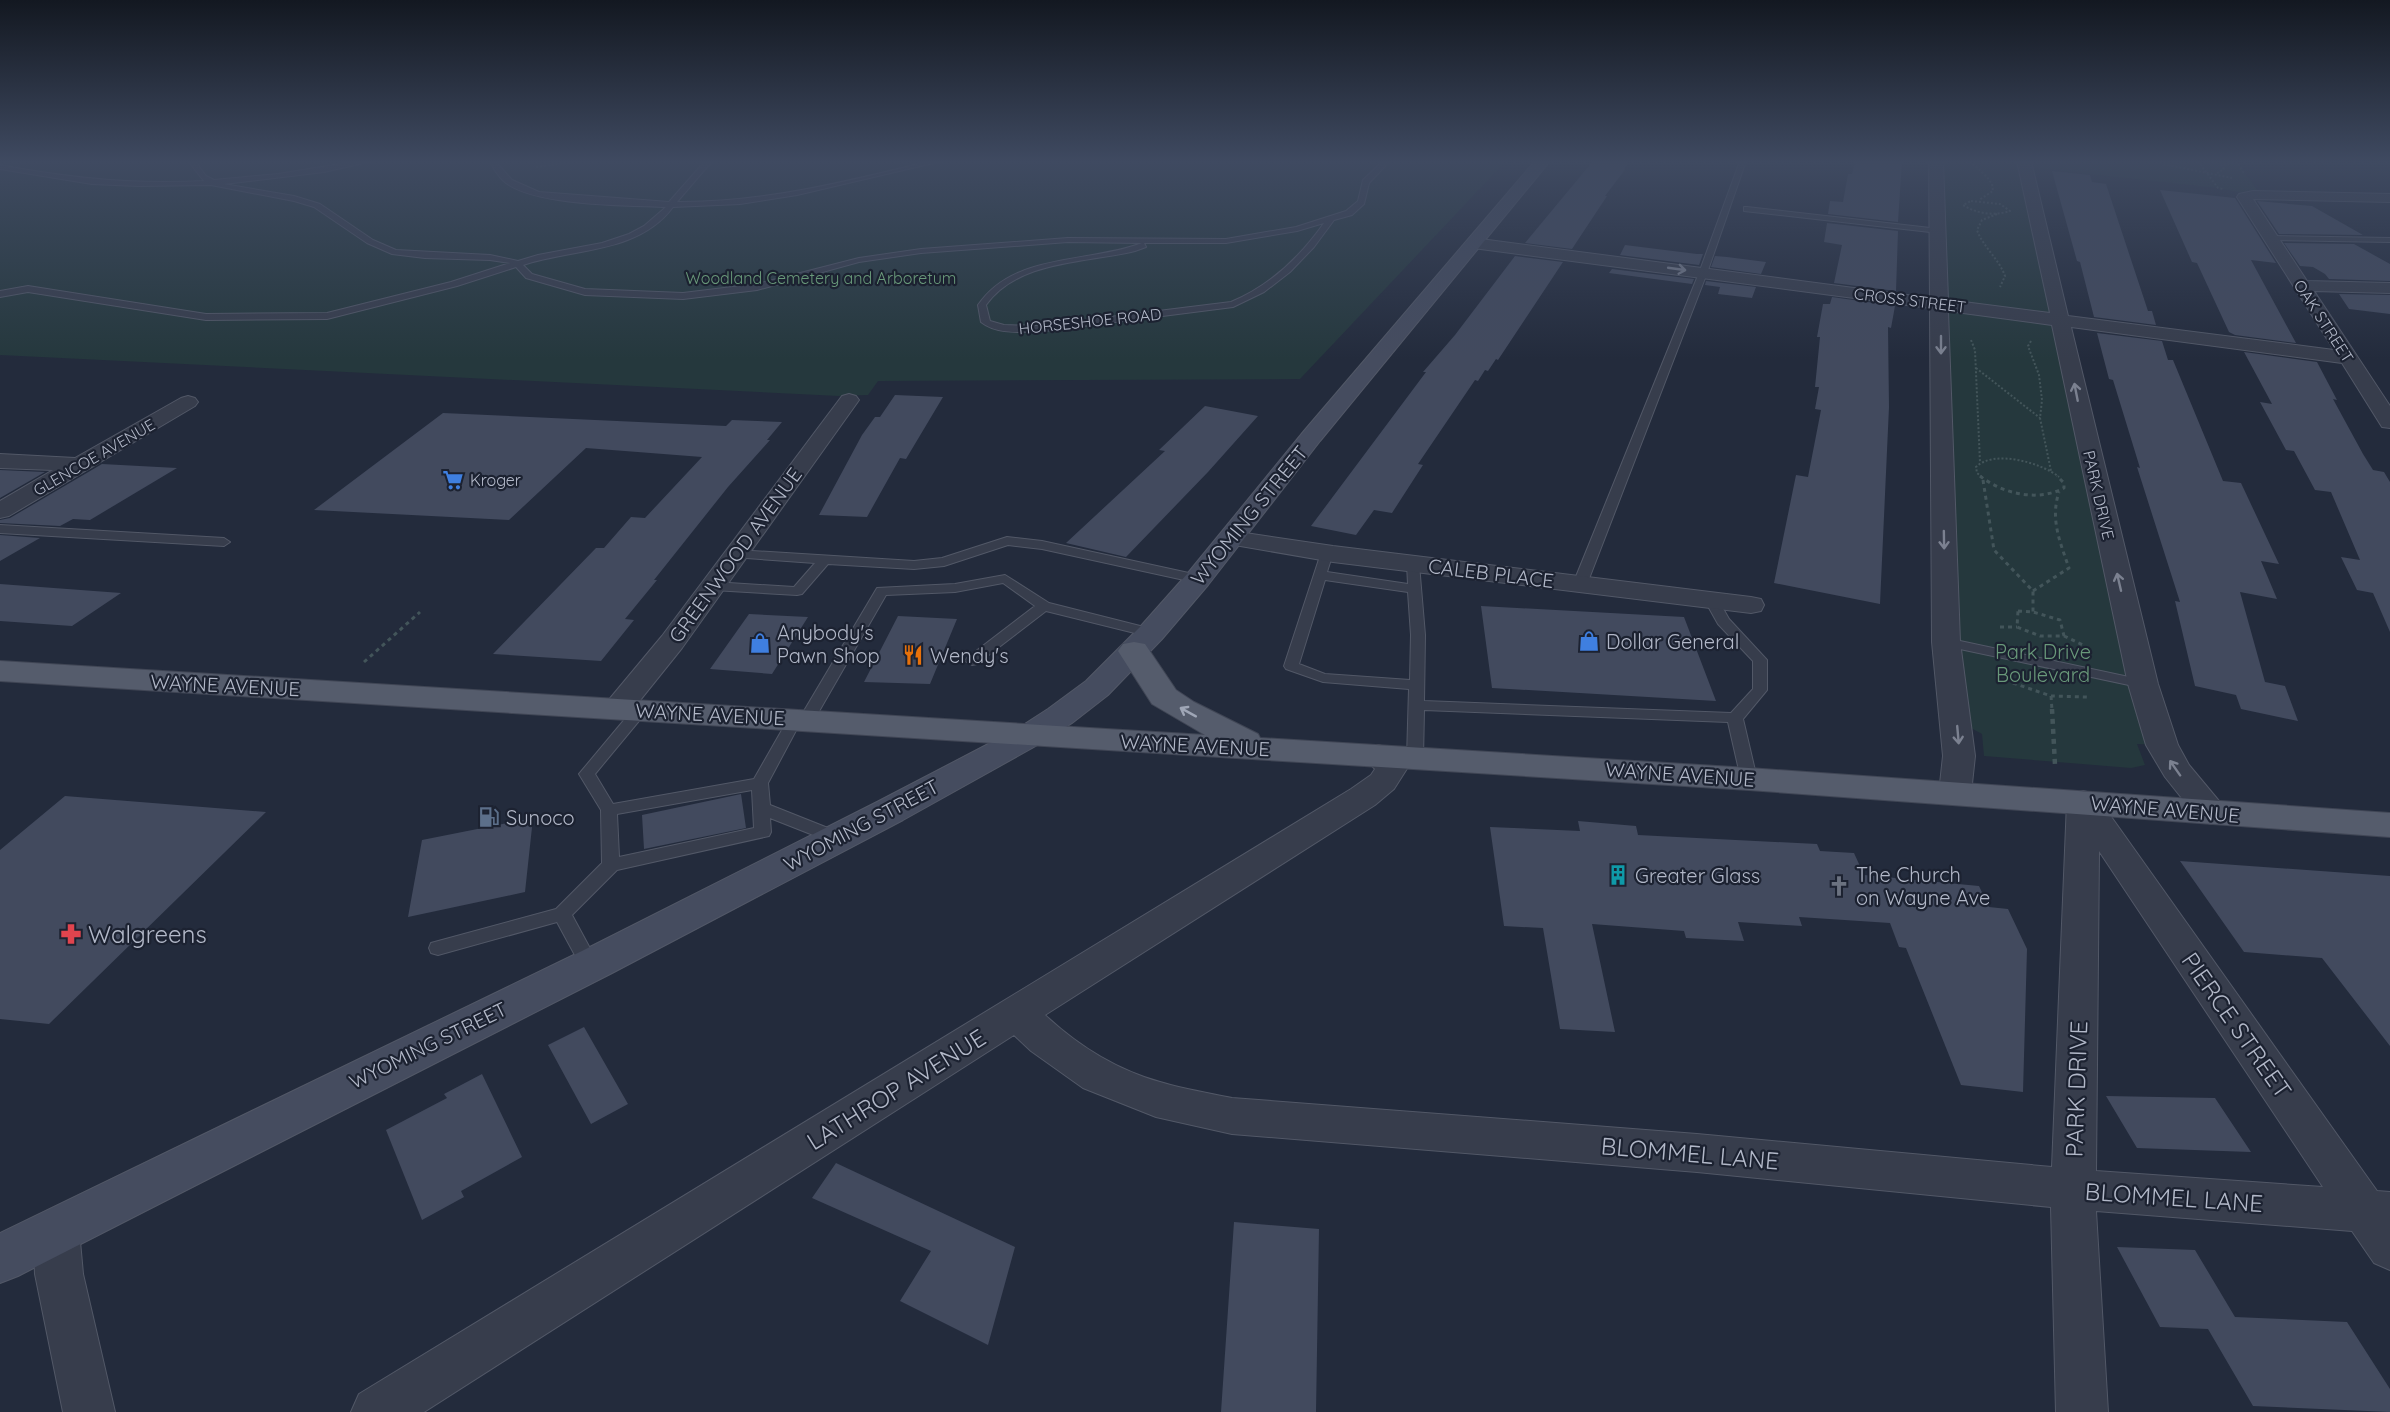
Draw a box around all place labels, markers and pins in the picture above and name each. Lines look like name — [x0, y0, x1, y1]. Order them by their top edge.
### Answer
supermarket icon: Kroger — [441, 468, 465, 492]
place label: Kroger — [470, 470, 521, 490]
place label: Anybody's Pawn Shop — [777, 620, 880, 668]
shop icon: Dollar General — [1577, 629, 1601, 653]
place label: Dollar General — [1606, 629, 1739, 654]
shop icon: Anybody's Pawn Shop — [748, 631, 772, 655]
restaurant icon: Wendy's — [901, 643, 925, 667]
place label: Wendy's — [930, 643, 1009, 668]
fuel station icon: Sunoco — [477, 805, 501, 829]
place label: Sunoco — [506, 805, 575, 830]
place label: The Church on Wayne Ave — [1856, 862, 1990, 910]
building icon: Greater Glass — [1606, 863, 1630, 887]
place label: Greater Glass — [1635, 863, 1760, 888]
church icon: The Church on Wayne Ave — [1827, 874, 1851, 898]
place label: Walgreens — [88, 919, 207, 949]
pharmacy icon: Walgreens — [59, 922, 83, 946]

